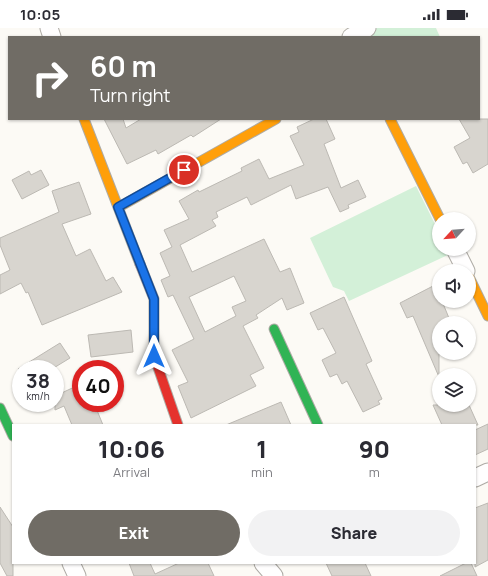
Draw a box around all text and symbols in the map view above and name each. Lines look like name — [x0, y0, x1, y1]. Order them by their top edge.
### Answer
text: 10:05 — [20, 4, 60, 25]
text: 60 m — [90, 47, 157, 85]
icon: right — [24, 52, 76, 104]
text: Turn right — [90, 83, 171, 107]
pin — [167, 153, 201, 187]
icon: arrive — [173, 159, 195, 181]
north arrow — [432, 212, 476, 256]
map controls — [432, 212, 476, 412]
button: sound — [432, 264, 476, 308]
button: search — [432, 316, 476, 360]
position arrow — [133, 335, 175, 377]
speed limit sign: 40 — [72, 360, 124, 412]
text: 38 — [26, 367, 50, 394]
button: layers — [432, 368, 476, 412]
text: km/h — [26, 389, 50, 403]
text: 10:06 — [98, 432, 165, 465]
text: 1 — [256, 432, 267, 465]
text: 90 — [359, 432, 390, 465]
text: Arrival — [113, 463, 150, 481]
text: min — [251, 463, 273, 481]
text: m — [369, 463, 380, 481]
button: Exit — [28, 510, 240, 556]
button: Share — [248, 510, 460, 556]

